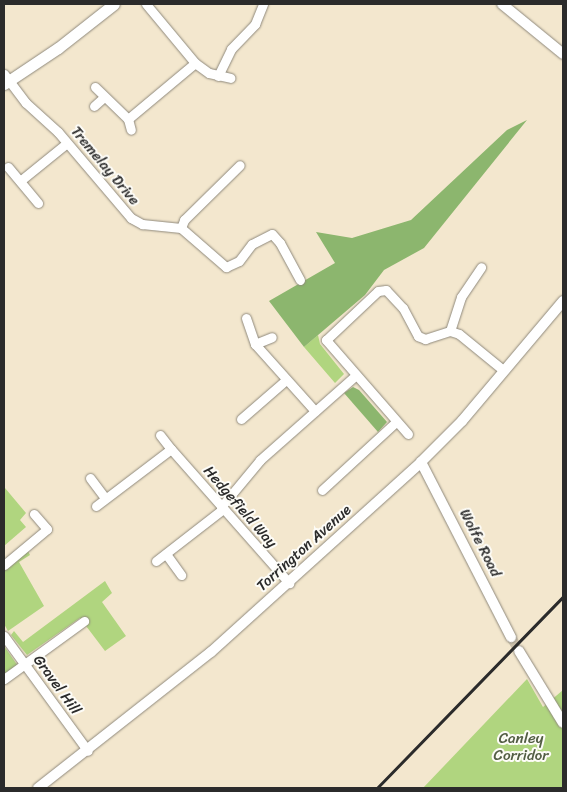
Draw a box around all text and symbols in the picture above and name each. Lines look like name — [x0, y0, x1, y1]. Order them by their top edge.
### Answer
street label: Tremelay Drive — [67, 123, 143, 209]
street label: Hedgefield Way — [199, 462, 281, 552]
street label: Torrington Avenue — [253, 501, 355, 595]
street label: Wolfe Road — [455, 506, 505, 580]
street label: Gravel Hill — [29, 652, 85, 718]
park label: Canley Corridor — [494, 729, 548, 764]

